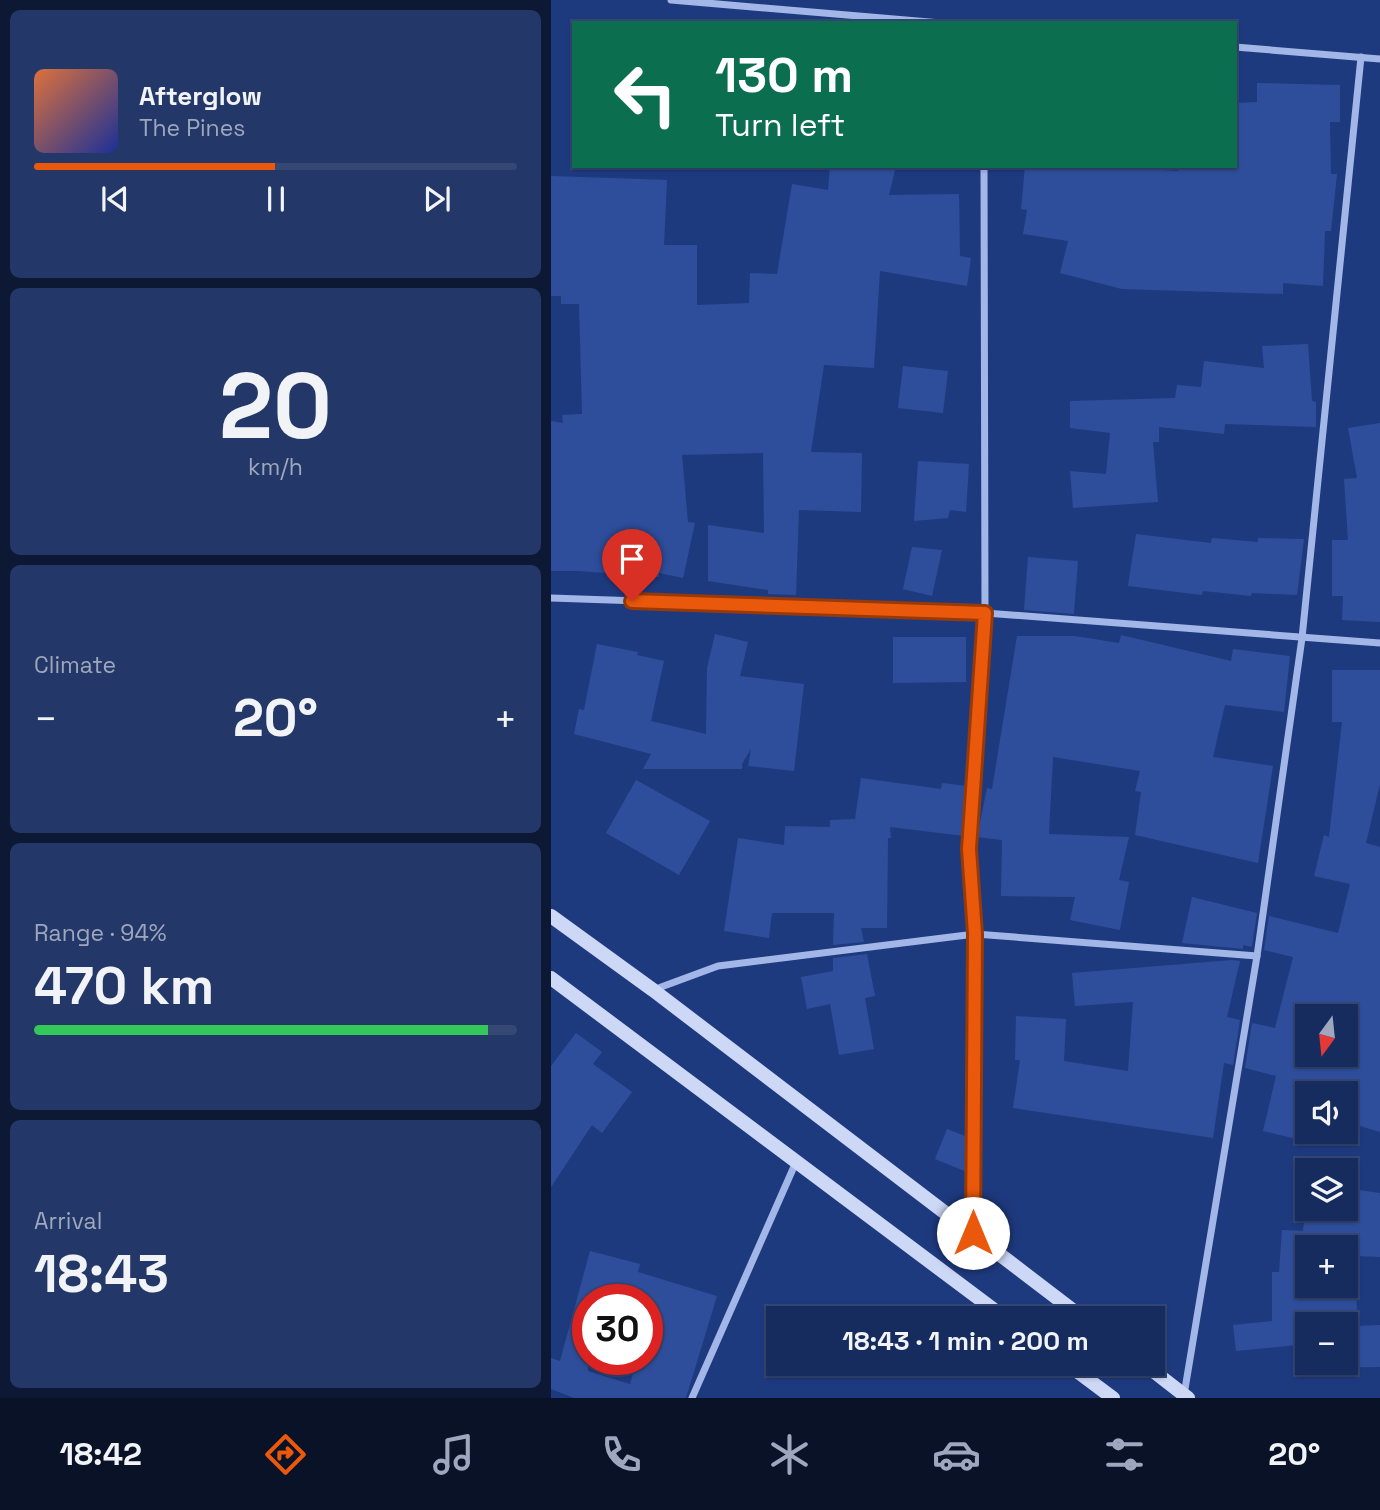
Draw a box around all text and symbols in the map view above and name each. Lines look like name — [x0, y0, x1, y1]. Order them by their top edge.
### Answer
text: 130 m — [715, 44, 853, 106]
icon: left — [600, 49, 691, 140]
text: Afterglow — [139, 79, 262, 113]
text: Turn left — [715, 105, 845, 145]
text: The Pines — [139, 113, 245, 143]
icon: previous — [96, 180, 134, 218]
icon: pause — [257, 180, 295, 218]
icon: next — [418, 180, 456, 218]
text: 20 — [219, 348, 332, 465]
text: km/h — [248, 452, 303, 482]
pin — [602, 529, 662, 601]
icon: arrive — [613, 540, 651, 578]
text: Climate — [34, 650, 116, 680]
text: 20° — [233, 685, 318, 751]
text: − — [34, 695, 58, 743]
text: + — [493, 695, 517, 743]
text: Range · 94% — [34, 918, 167, 948]
text: 470 km — [34, 953, 214, 1019]
north arrow — [1295, 1004, 1358, 1068]
map controls — [1295, 1004, 1358, 1375]
button: sound — [1295, 1081, 1358, 1144]
button: layers — [1295, 1158, 1358, 1221]
position arrow — [936, 1196, 1010, 1270]
text: Arrival — [34, 1206, 102, 1236]
button: + — [1295, 1235, 1358, 1298]
text: 18:43 — [34, 1241, 169, 1307]
speed limit sign: 30 — [572, 1284, 663, 1375]
button: − — [1295, 1312, 1358, 1375]
text: 18:43 · 1 min · 200 m — [842, 1324, 1089, 1358]
icon: directions — [261, 1430, 310, 1479]
icon: music — [429, 1430, 478, 1479]
icon: phone — [597, 1430, 646, 1479]
icon: climate — [765, 1430, 814, 1479]
icon: car — [932, 1430, 981, 1479]
icon: filters — [1100, 1430, 1149, 1479]
text: 18:42 — [59, 1434, 142, 1474]
text: 20° — [1268, 1434, 1320, 1474]

